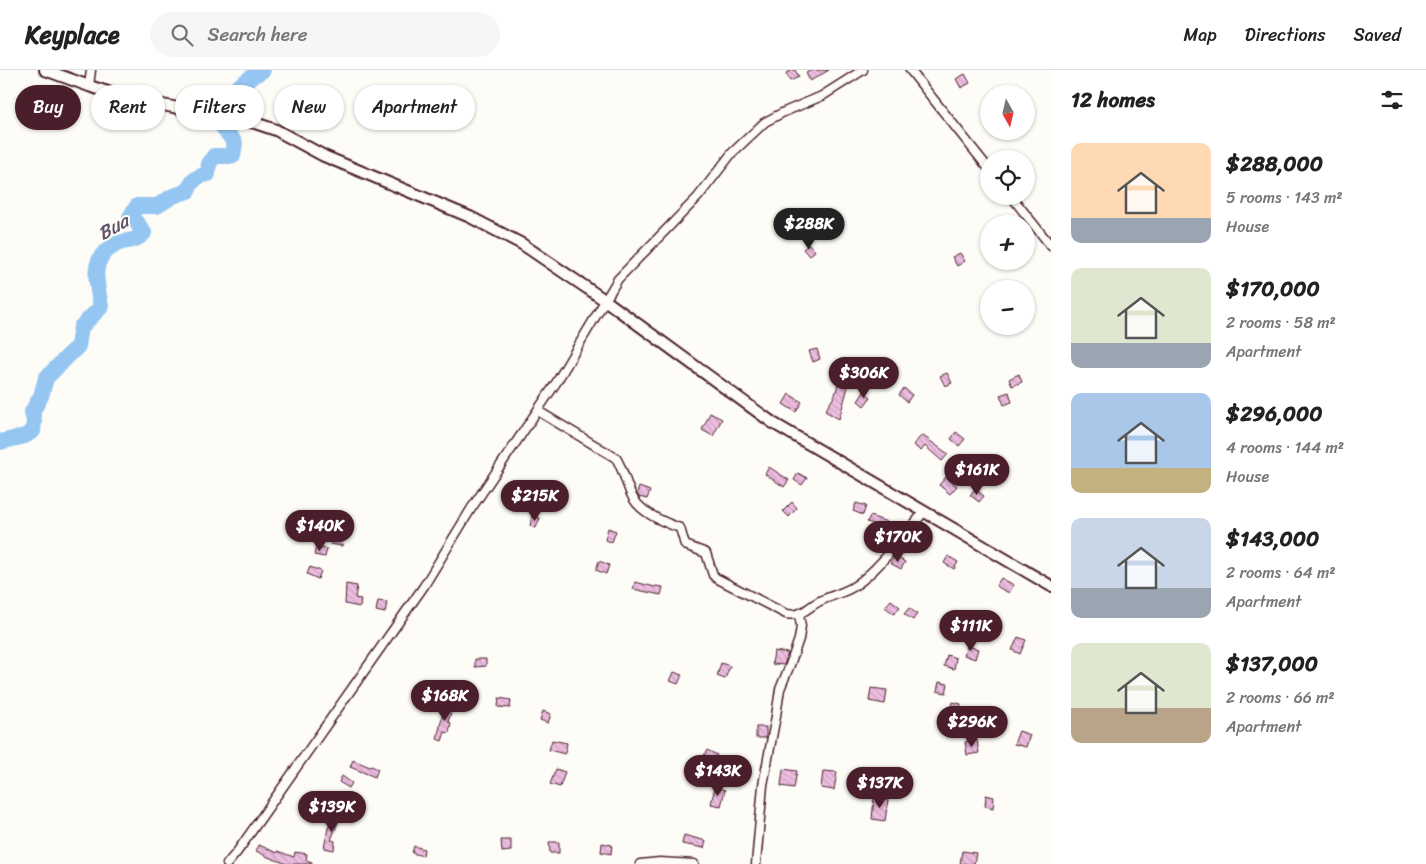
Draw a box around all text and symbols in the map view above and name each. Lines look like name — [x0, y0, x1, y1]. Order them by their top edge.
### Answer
search box — [150, 12, 500, 57]
text: Keyplace — [25, 14, 120, 56]
text: Search here — [208, 18, 308, 51]
text: Map — [1184, 19, 1217, 51]
text: Directions — [1245, 19, 1326, 51]
text: Saved — [1354, 19, 1401, 51]
icon: search — [168, 21, 196, 49]
text: 12 homes — [1071, 81, 1155, 119]
chip: Buy — [15, 85, 81, 130]
chip: Rent — [91, 85, 165, 130]
chip: Filters — [175, 85, 264, 130]
chip: New — [274, 85, 344, 130]
chip: Apartment — [354, 85, 475, 130]
north arrow — [980, 85, 1035, 140]
map controls — [980, 85, 1035, 335]
icon: filters — [1378, 86, 1406, 114]
text: $288,000 — [1226, 145, 1323, 183]
button: locate — [980, 150, 1035, 205]
icon: home — [1111, 163, 1171, 223]
text: 5 rooms · 143 m² — [1226, 183, 1343, 212]
water label: Bua — [91, 204, 137, 249]
pin: $288K — [774, 208, 844, 250]
text: $288K — [784, 209, 834, 238]
text: House — [1226, 212, 1269, 241]
button: + — [980, 215, 1035, 270]
text: $170,000 — [1226, 270, 1320, 308]
button: − — [980, 280, 1035, 335]
icon: home — [1111, 288, 1171, 348]
text: 2 rooms · 58 m² — [1226, 308, 1336, 337]
text: Apartment — [1226, 337, 1302, 366]
pin: $306K — [829, 356, 899, 399]
text: $306K — [840, 358, 888, 387]
text: $296,000 — [1226, 395, 1323, 433]
icon: home — [1111, 413, 1171, 473]
text: 4 rooms · 144 m² — [1226, 433, 1344, 462]
pin: $161K — [942, 454, 1012, 496]
text: $161K — [955, 455, 999, 484]
text: House — [1226, 462, 1269, 491]
pin: $215K — [500, 480, 570, 522]
text: $215K — [512, 481, 558, 510]
pin: $140K — [285, 510, 355, 552]
text: $140K — [296, 511, 344, 540]
pin: $170K — [863, 520, 933, 563]
text: $143,000 — [1226, 520, 1319, 558]
text: $170K — [875, 522, 921, 551]
icon: home — [1111, 538, 1171, 598]
text: 2 rooms · 64 m² — [1226, 558, 1336, 587]
text: Apartment — [1226, 587, 1302, 616]
pin: $111K — [936, 610, 1006, 652]
text: $111K — [950, 611, 992, 640]
text: $137,000 — [1226, 645, 1318, 683]
icon: home — [1111, 663, 1171, 723]
pin: $168K — [410, 680, 480, 722]
text: $168K — [422, 681, 468, 710]
text: 2 rooms · 66 m² — [1226, 683, 1335, 712]
pin: $296K — [937, 706, 1007, 748]
text: $296K — [948, 707, 996, 736]
text: Apartment — [1226, 712, 1302, 741]
pin: $143K — [683, 754, 753, 797]
text: $143K — [695, 756, 741, 785]
pin: $137K — [845, 766, 915, 809]
text: $137K — [857, 768, 903, 797]
pin: $139K — [297, 790, 367, 833]
text: $139K — [309, 792, 355, 821]

